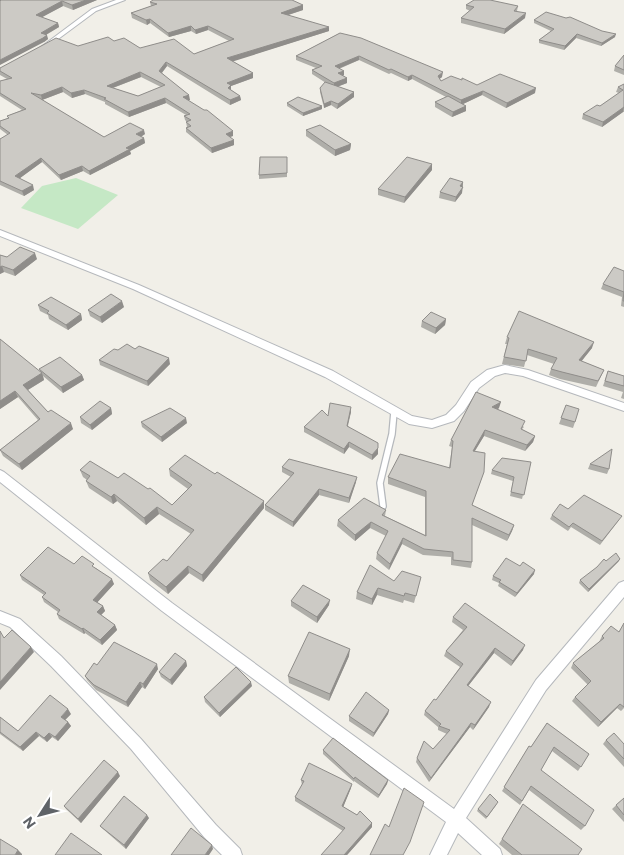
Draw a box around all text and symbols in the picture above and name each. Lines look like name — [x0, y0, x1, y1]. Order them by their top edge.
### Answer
north arrow — [15, 790, 65, 840]
text: N — [19, 814, 39, 832]

